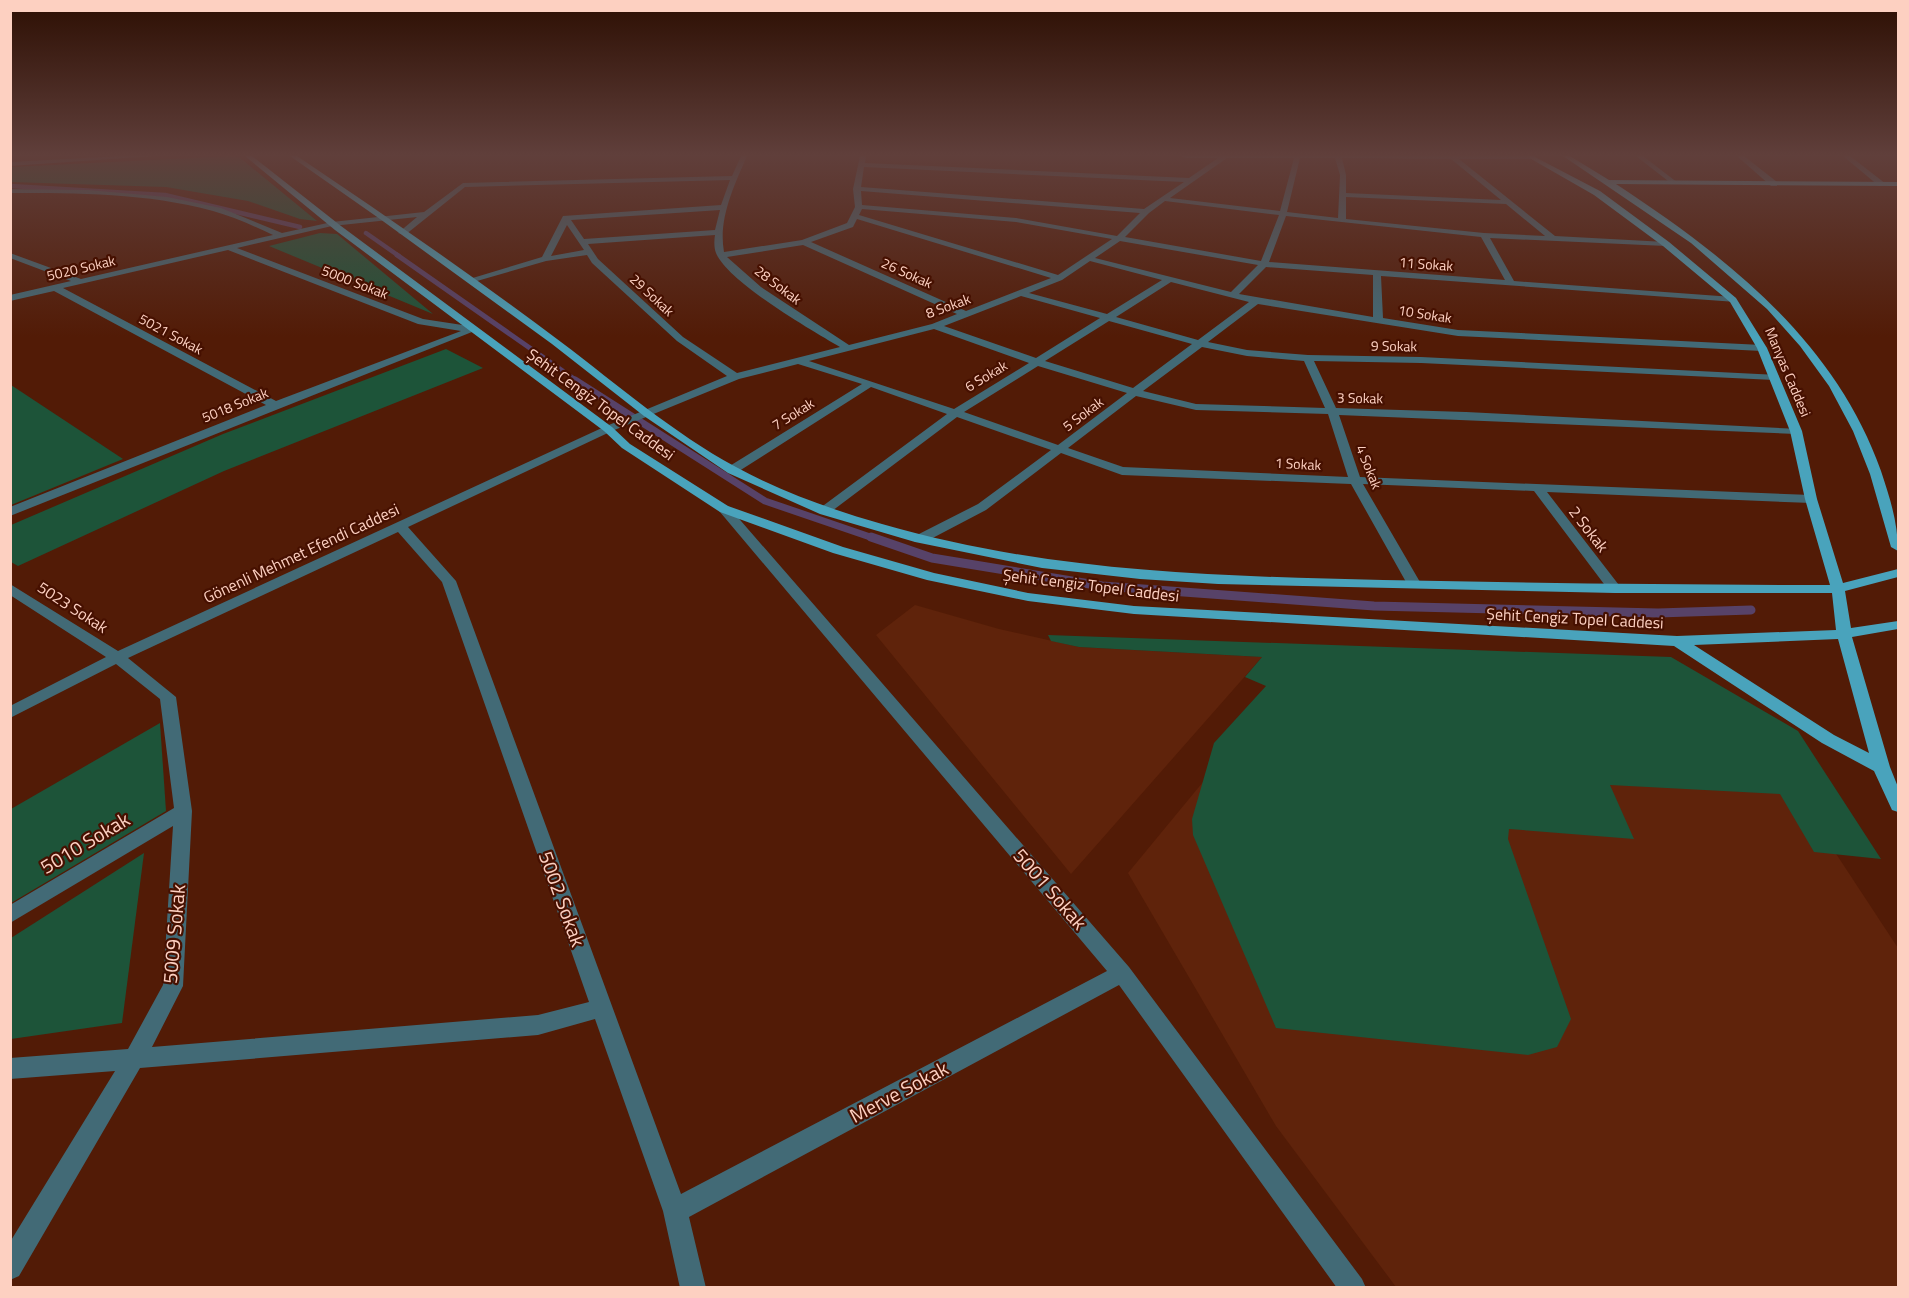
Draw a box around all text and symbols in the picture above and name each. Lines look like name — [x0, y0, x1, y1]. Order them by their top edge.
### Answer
street label: 5020 Sokak — [45, 249, 118, 286]
street label: 11 Sokak — [1398, 251, 1454, 276]
street label: 26 Sokak — [878, 252, 936, 293]
street label: 5000 Sokak — [319, 259, 392, 304]
street label: 28 Sokak — [750, 260, 806, 309]
street label: 29 Sokak — [625, 268, 680, 321]
street label: 8 Sokak — [922, 288, 973, 323]
street label: 10 Sokak — [1397, 299, 1454, 328]
street label: 5021 Sokak — [135, 308, 207, 359]
street label: Manyas Caddesi — [1760, 324, 1817, 420]
street label: 9 Sokak — [1371, 335, 1418, 356]
street label: Şehit Cengiz Topel Caddesi — [522, 342, 680, 466]
street label: 6 Sokak — [960, 355, 1011, 396]
street label: 5018 Sokak — [199, 382, 271, 427]
street label: 3 Sokak — [1337, 387, 1384, 408]
street label: 5 Sokak — [1058, 391, 1108, 436]
street label: 7 Sokak — [768, 392, 818, 435]
street label: 4 Sokak — [1351, 441, 1388, 492]
street label: 1 Sokak — [1274, 452, 1322, 475]
street label: Gönenli Mehmet Efendi Caddesi — [199, 497, 403, 609]
street label: 2 Sokak — [1563, 501, 1615, 557]
street label: Şehit Cengiz Topel Caddesi — [1001, 562, 1181, 608]
street label: 5023 Sokak — [33, 575, 113, 639]
street label: Şehit Cengiz Topel Caddesi — [1486, 601, 1664, 635]
street label: 5010 Sokak — [34, 803, 136, 882]
street label: 5001 Sokak — [1006, 841, 1095, 937]
street label: 5002 Sokak — [531, 847, 594, 951]
street label: 5009 Sokak — [154, 883, 193, 985]
street label: Merve Sokak — [844, 1052, 954, 1131]

